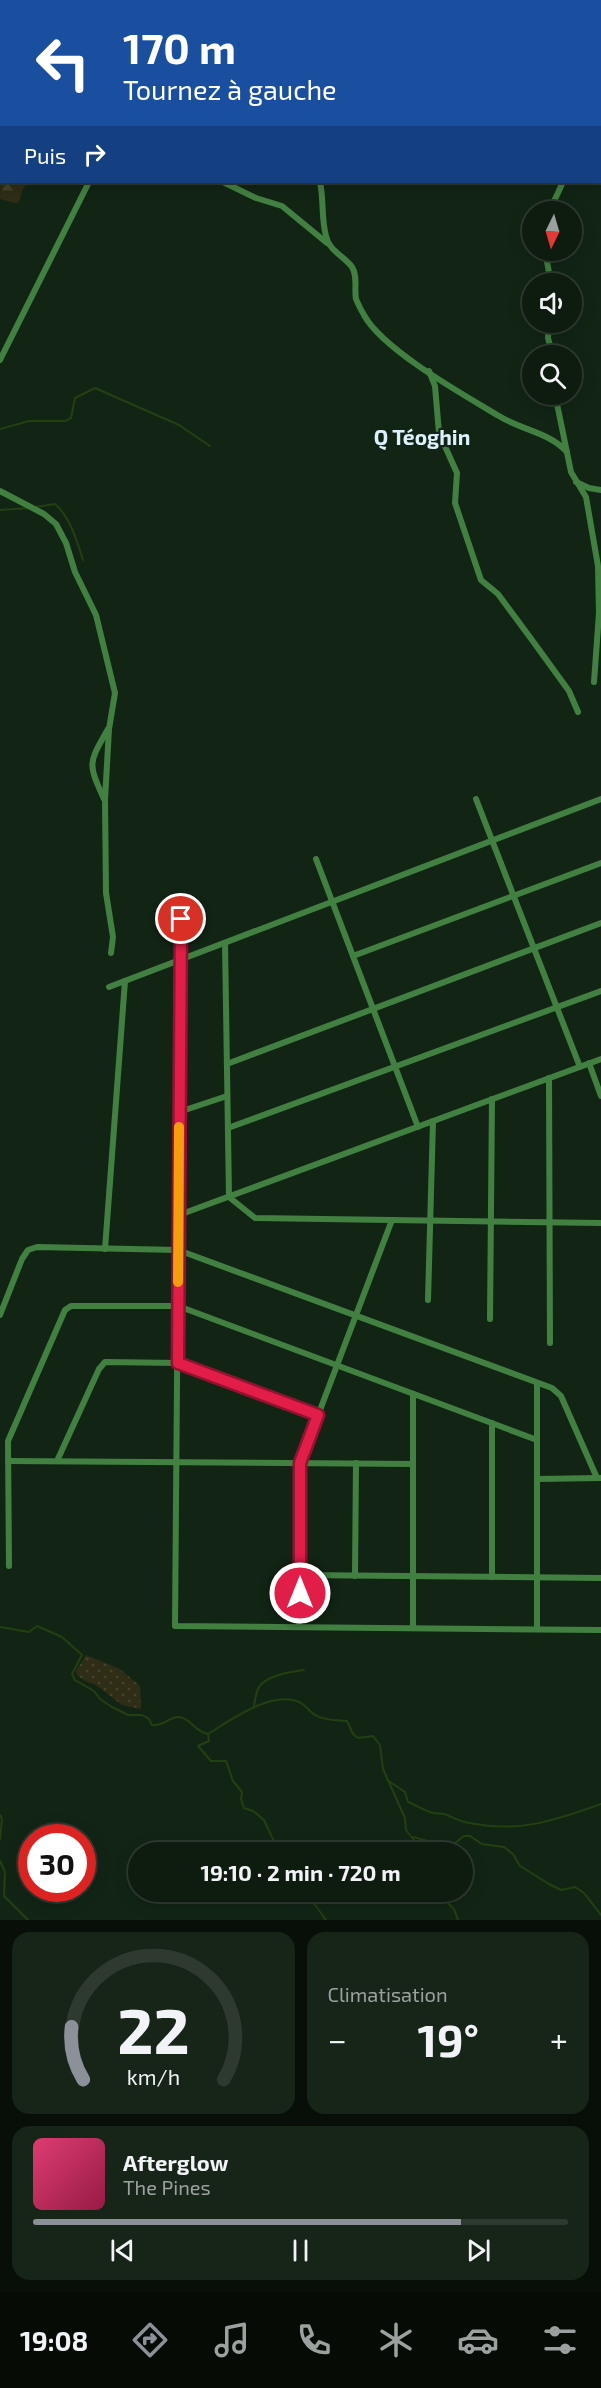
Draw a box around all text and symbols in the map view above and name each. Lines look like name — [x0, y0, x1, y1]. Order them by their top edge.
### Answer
text: 170 m — [123, 22, 236, 72]
icon: left — [24, 24, 102, 102]
text: Tournez à gauche — [123, 73, 337, 105]
icon: right — [78, 138, 111, 171]
text: Puis — [24, 142, 66, 168]
north arrow — [522, 201, 582, 261]
map controls — [522, 201, 582, 405]
button: sound — [522, 273, 582, 333]
button: search — [522, 345, 582, 405]
district label: Q Téoghin — [374, 424, 470, 450]
pin — [155, 893, 206, 944]
icon: arrive — [164, 902, 197, 935]
position arrow — [268, 1561, 332, 1625]
speed limit sign: 30 — [18, 1824, 96, 1902]
text: 19:10 · 2 min · 720 m — [200, 1859, 401, 1885]
text: Climatisation — [328, 1982, 448, 2006]
text: 22 — [117, 1992, 189, 2067]
text: 19° — [418, 2012, 479, 2066]
text: − — [328, 2019, 347, 2059]
text: + — [550, 2019, 568, 2059]
text: km/h — [127, 2064, 180, 2089]
text: Afterglow — [123, 2149, 228, 2175]
text: The Pines — [123, 2175, 211, 2199]
icon: previous — [106, 2234, 139, 2267]
icon: pause — [284, 2234, 317, 2267]
icon: next — [462, 2234, 495, 2267]
icon: directions — [129, 2319, 171, 2361]
icon: music — [211, 2319, 253, 2361]
icon: phone — [293, 2319, 335, 2361]
icon: climate — [375, 2319, 417, 2361]
icon: car — [457, 2319, 499, 2361]
icon: filters — [539, 2319, 581, 2361]
text: 19:08 — [20, 2324, 88, 2356]

